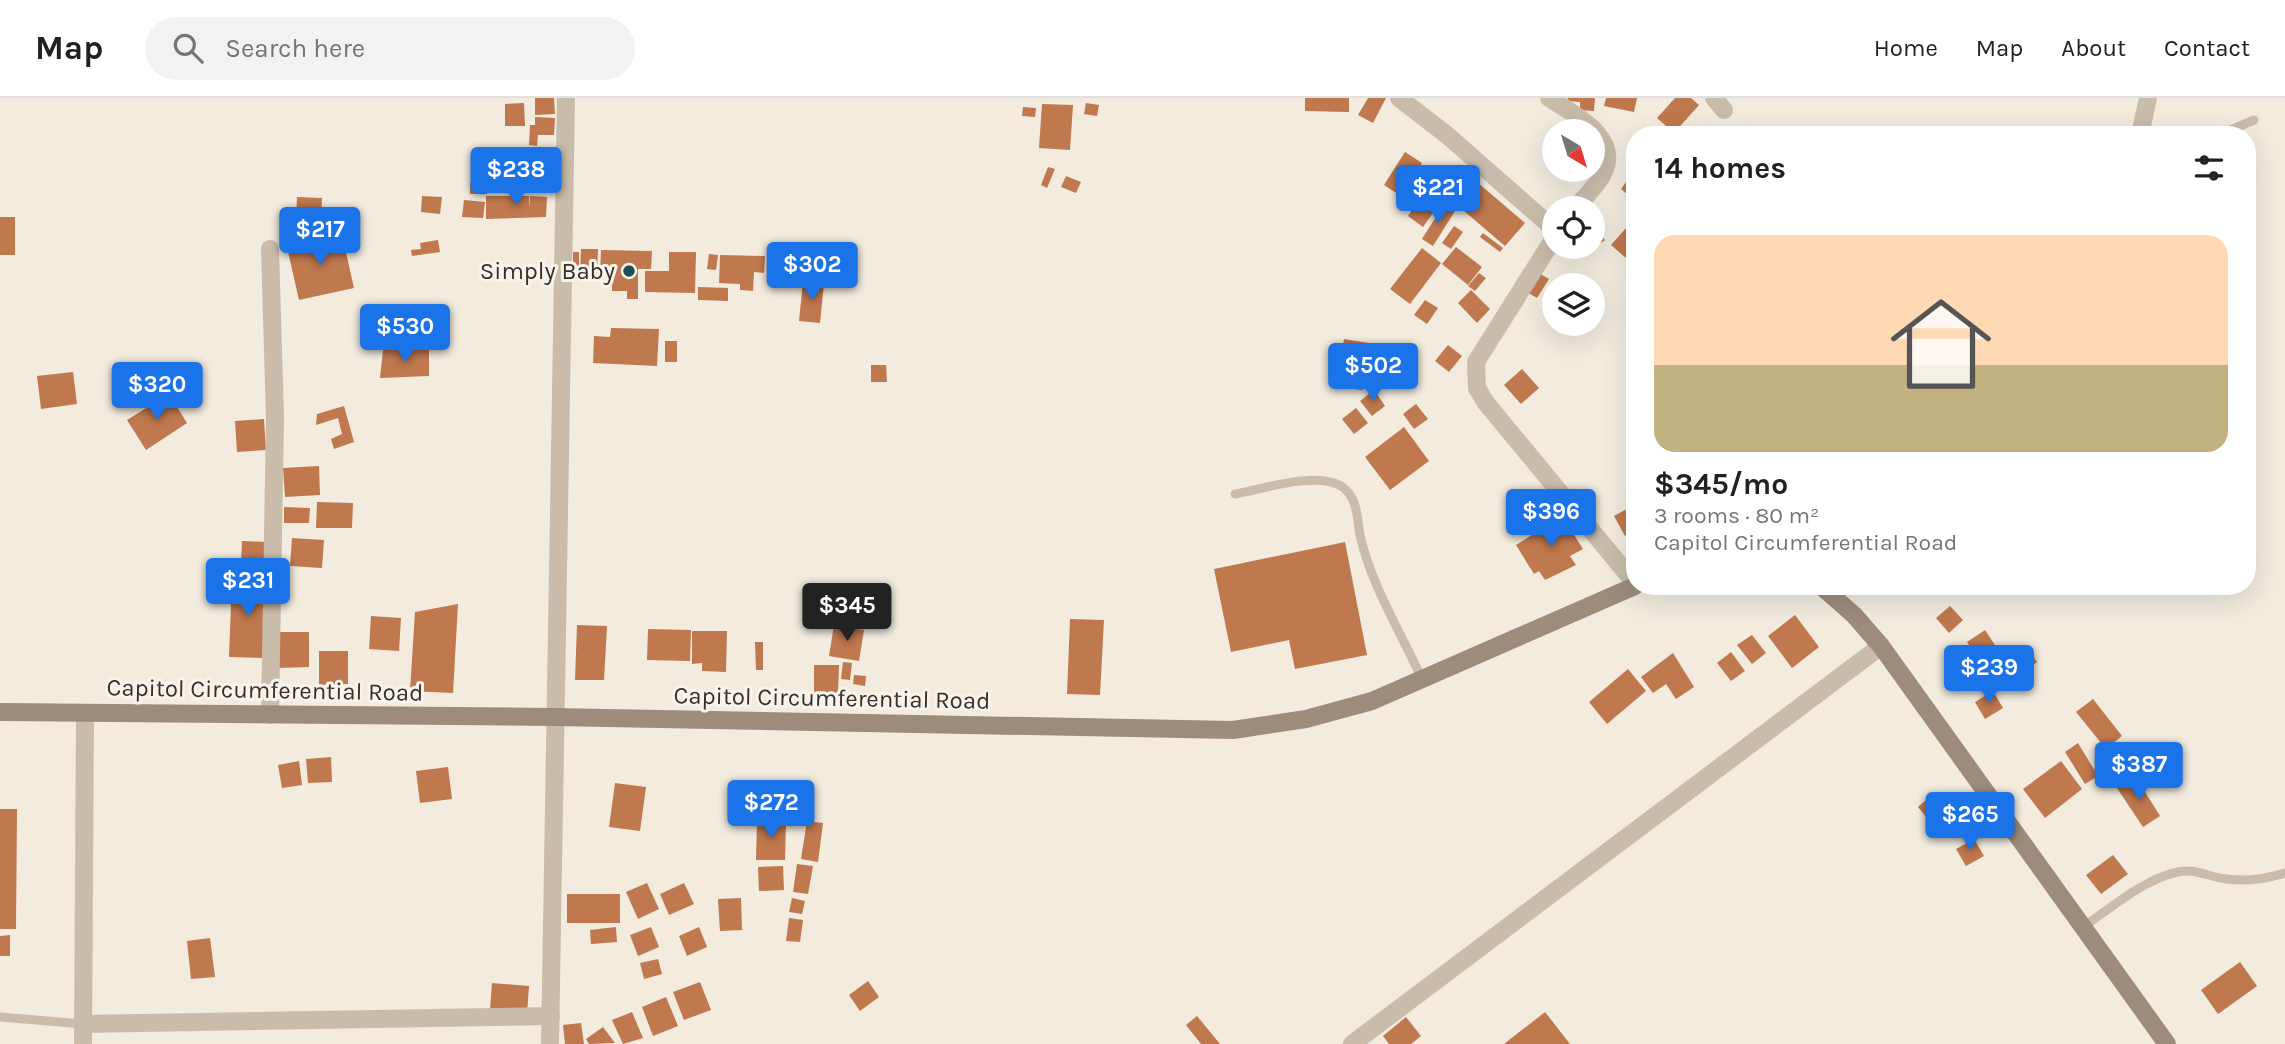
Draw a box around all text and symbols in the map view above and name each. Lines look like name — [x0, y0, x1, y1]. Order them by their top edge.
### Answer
search box — [145, 17, 635, 80]
text: Map — [35, 29, 103, 67]
icon: search — [169, 29, 207, 67]
text: Search here — [225, 33, 365, 64]
text: Home — [1874, 34, 1938, 62]
text: Map — [1976, 34, 2023, 62]
text: About — [2061, 34, 2126, 62]
text: Contact — [2164, 34, 2250, 62]
north arrow — [1542, 119, 1605, 182]
map controls — [1542, 119, 1605, 336]
pin: $238 — [475, 148, 557, 207]
icon: filters — [2190, 149, 2228, 187]
text: 14 homes — [1654, 150, 1786, 186]
text: $238 — [487, 156, 545, 183]
pin: $221 — [1397, 166, 1479, 225]
text: $221 — [1412, 174, 1464, 201]
button: locate — [1542, 196, 1605, 259]
pin: $217 — [279, 208, 361, 267]
text: $217 — [295, 216, 345, 243]
pin: $302 — [771, 242, 853, 302]
text: $302 — [783, 251, 841, 278]
place label: Simply Baby — [480, 257, 615, 285]
marker: Simply Baby — [621, 263, 637, 279]
button: layers — [1542, 273, 1605, 336]
icon: home — [1878, 281, 2004, 407]
pin: $530 — [364, 304, 446, 364]
text: $530 — [376, 313, 434, 340]
pin: $502 — [1332, 344, 1414, 403]
text: $502 — [1344, 352, 1402, 379]
pin: $320 — [116, 362, 198, 422]
text: $320 — [128, 371, 186, 398]
text: $345/mo — [1654, 466, 1788, 502]
pin: $396 — [1510, 490, 1592, 549]
text: $396 — [1522, 498, 1580, 525]
text: 3 rooms · 80 m² — [1654, 502, 1819, 529]
text: Capitol Circumferential Road — [1654, 529, 1957, 556]
pin: $231 — [207, 559, 289, 618]
text: $231 — [222, 567, 274, 594]
pin: $345 — [806, 584, 888, 643]
text: $345 — [818, 592, 876, 619]
pin: $239 — [1948, 646, 2030, 705]
text: $239 — [1960, 654, 2018, 681]
street label: Capitol Circumferential Road — [106, 673, 424, 707]
street label: Capitol Circumferential Road — [673, 681, 991, 715]
pin: $387 — [2098, 742, 2180, 802]
text: $387 — [2111, 751, 2167, 778]
pin: $272 — [730, 780, 812, 840]
text: $272 — [743, 789, 799, 816]
pin: $265 — [1929, 792, 2011, 852]
text: $265 — [1941, 801, 1999, 828]

